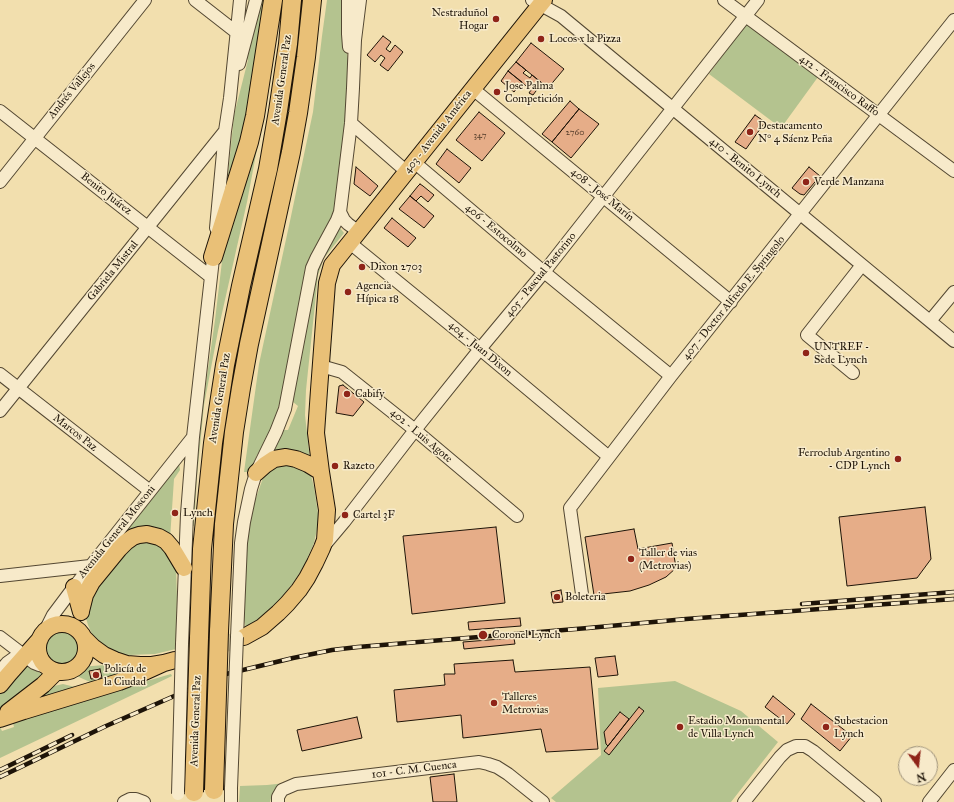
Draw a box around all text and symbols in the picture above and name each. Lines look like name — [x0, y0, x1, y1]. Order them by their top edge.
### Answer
place label: Nestraduñol Hogar — [432, 6, 488, 32]
marker: Nestraduñol Hogar — [491, 14, 501, 24]
place label: Locos x la Pizza — [549, 32, 621, 46]
street label: Avenida General Paz — [269, 34, 295, 126]
marker: Locos x la Pizza — [536, 34, 546, 44]
street label: 412 - Francisco Raffo — [796, 53, 882, 119]
street label: Andrés Vallejos — [45, 60, 99, 122]
place label: Jose Palma Competición — [505, 79, 563, 105]
marker: Jose Palma Competición — [492, 87, 502, 97]
street label: 403 - Avenida América — [401, 88, 475, 176]
place label: Destacamento N° 4 Sáenz Peña — [758, 119, 832, 145]
marker: Destacamento N° 4 Sáenz Peña — [745, 127, 755, 137]
house number: 2760 — [566, 128, 584, 138]
house number: 347 — [473, 131, 487, 141]
street label: 410 - Benito Lynch — [706, 135, 784, 201]
street label: 408 - José Marín — [568, 165, 636, 225]
street label: Benito Juárez — [78, 170, 134, 218]
place label: Verde Manzana — [814, 175, 884, 189]
marker: Verde Manzana — [801, 177, 811, 187]
street label: 406 - Estocolmo — [462, 201, 530, 261]
street label: 405 - Pascual Pastorino — [503, 230, 579, 320]
street label: 407 - Doctor Alfredo E. Springolo — [680, 233, 788, 363]
street label: Gabriela Mistral — [85, 238, 141, 304]
place label: Dixon 2703 — [370, 260, 422, 274]
marker: Dixon 2703 — [357, 262, 367, 272]
place label: Agencia Hípica 18 — [356, 279, 399, 305]
marker: Agencia Hípica 18 — [343, 287, 353, 297]
street label: 404 - Juan Dixon — [445, 319, 515, 379]
place label: UNTREF - Sede Lynch — [814, 340, 869, 366]
marker: UNTREF - Sede Lynch — [801, 348, 811, 358]
street label: Avenida General Paz — [206, 352, 234, 444]
place label: Cabify — [355, 387, 384, 401]
marker: Cabify — [342, 389, 352, 399]
street label: 402 - Luis Agote — [387, 406, 455, 466]
street label: Marcos Paz — [50, 412, 100, 454]
place label: Ferroclub Argentino - CDP Lynch — [798, 446, 890, 472]
marker: Ferroclub Argentino - CDP Lynch — [893, 454, 903, 464]
place label: Razeto — [343, 459, 375, 473]
marker: Razeto — [330, 461, 340, 471]
street label: Avenida General Mosconi — [76, 483, 158, 581]
place label: Lynch — [183, 506, 213, 520]
marker: Lynch — [170, 508, 180, 518]
place label: Cartel 3F — [353, 508, 395, 522]
marker: Cartel 3F — [340, 510, 350, 520]
place label: Taller de vias (Metrovias) — [639, 546, 697, 572]
marker: Taller de vias (Metrovias) — [626, 554, 636, 564]
place label: Boleteria — [565, 590, 606, 604]
marker: Boleteria — [552, 592, 562, 602]
place label: Coronel Lynch — [492, 628, 561, 642]
marker: Coronel Lynch — [477, 629, 489, 641]
place label: Policía de la Ciudad — [104, 662, 146, 688]
marker: Policía de la Ciudad — [91, 670, 101, 680]
street label: Avenida General Paz — [188, 675, 204, 767]
place label: Talleres Metrovias — [502, 690, 548, 716]
marker: Talleres Metrovias — [489, 698, 499, 708]
place label: Estadio Monumental de Villa Lynch — [688, 714, 785, 740]
place label: Subestacion Lynch — [834, 714, 888, 740]
marker: Estadio Monumental de Villa Lynch — [675, 722, 685, 732]
marker: Subestacion Lynch — [821, 722, 831, 732]
north arrow — [898, 746, 938, 786]
street label: 101 - C. M. Cuenca — [371, 758, 457, 782]
text: N — [915, 770, 927, 785]

